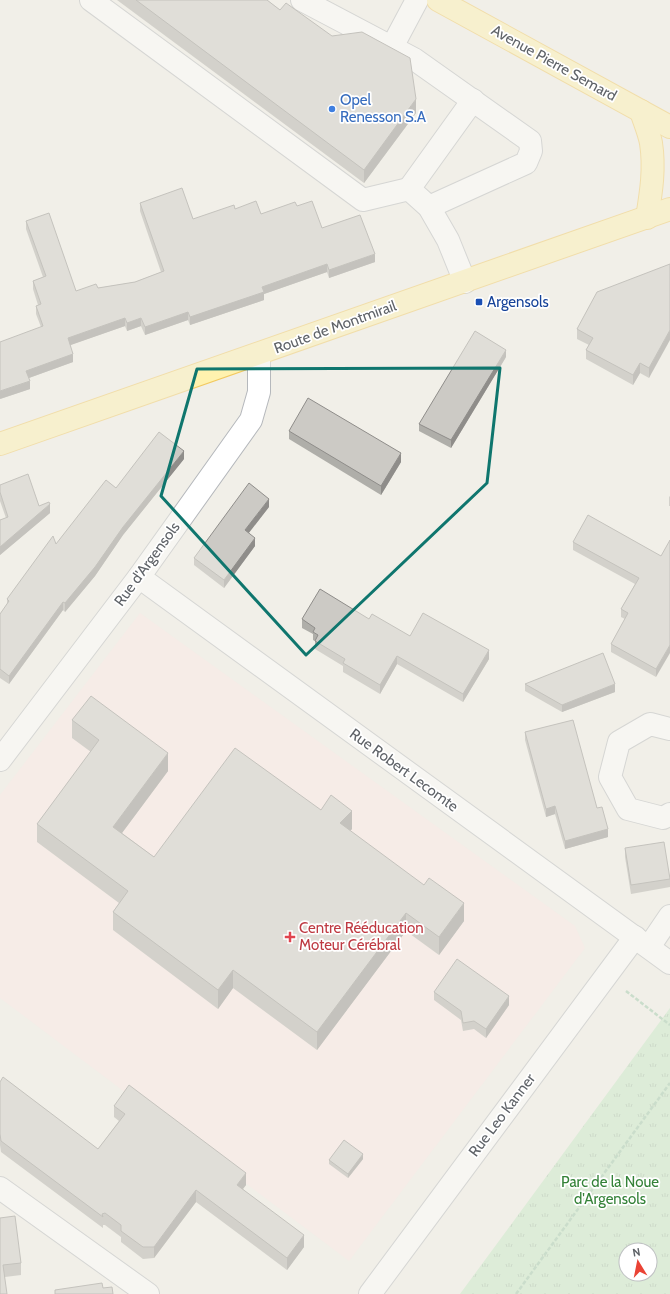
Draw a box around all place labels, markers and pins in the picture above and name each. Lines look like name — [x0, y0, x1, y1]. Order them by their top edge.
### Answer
place label: Opel Renesson S.A — [340, 91, 427, 126]
marker: Opel Renesson S.A — [327, 104, 337, 114]
place label: Argensols — [487, 293, 549, 311]
marker: Argensols — [474, 297, 484, 307]
place label: Centre Rééducation Moteur Cérébral — [299, 919, 424, 954]
marker: Centre Rééducation Moteur Cérébral — [284, 931, 296, 943]

